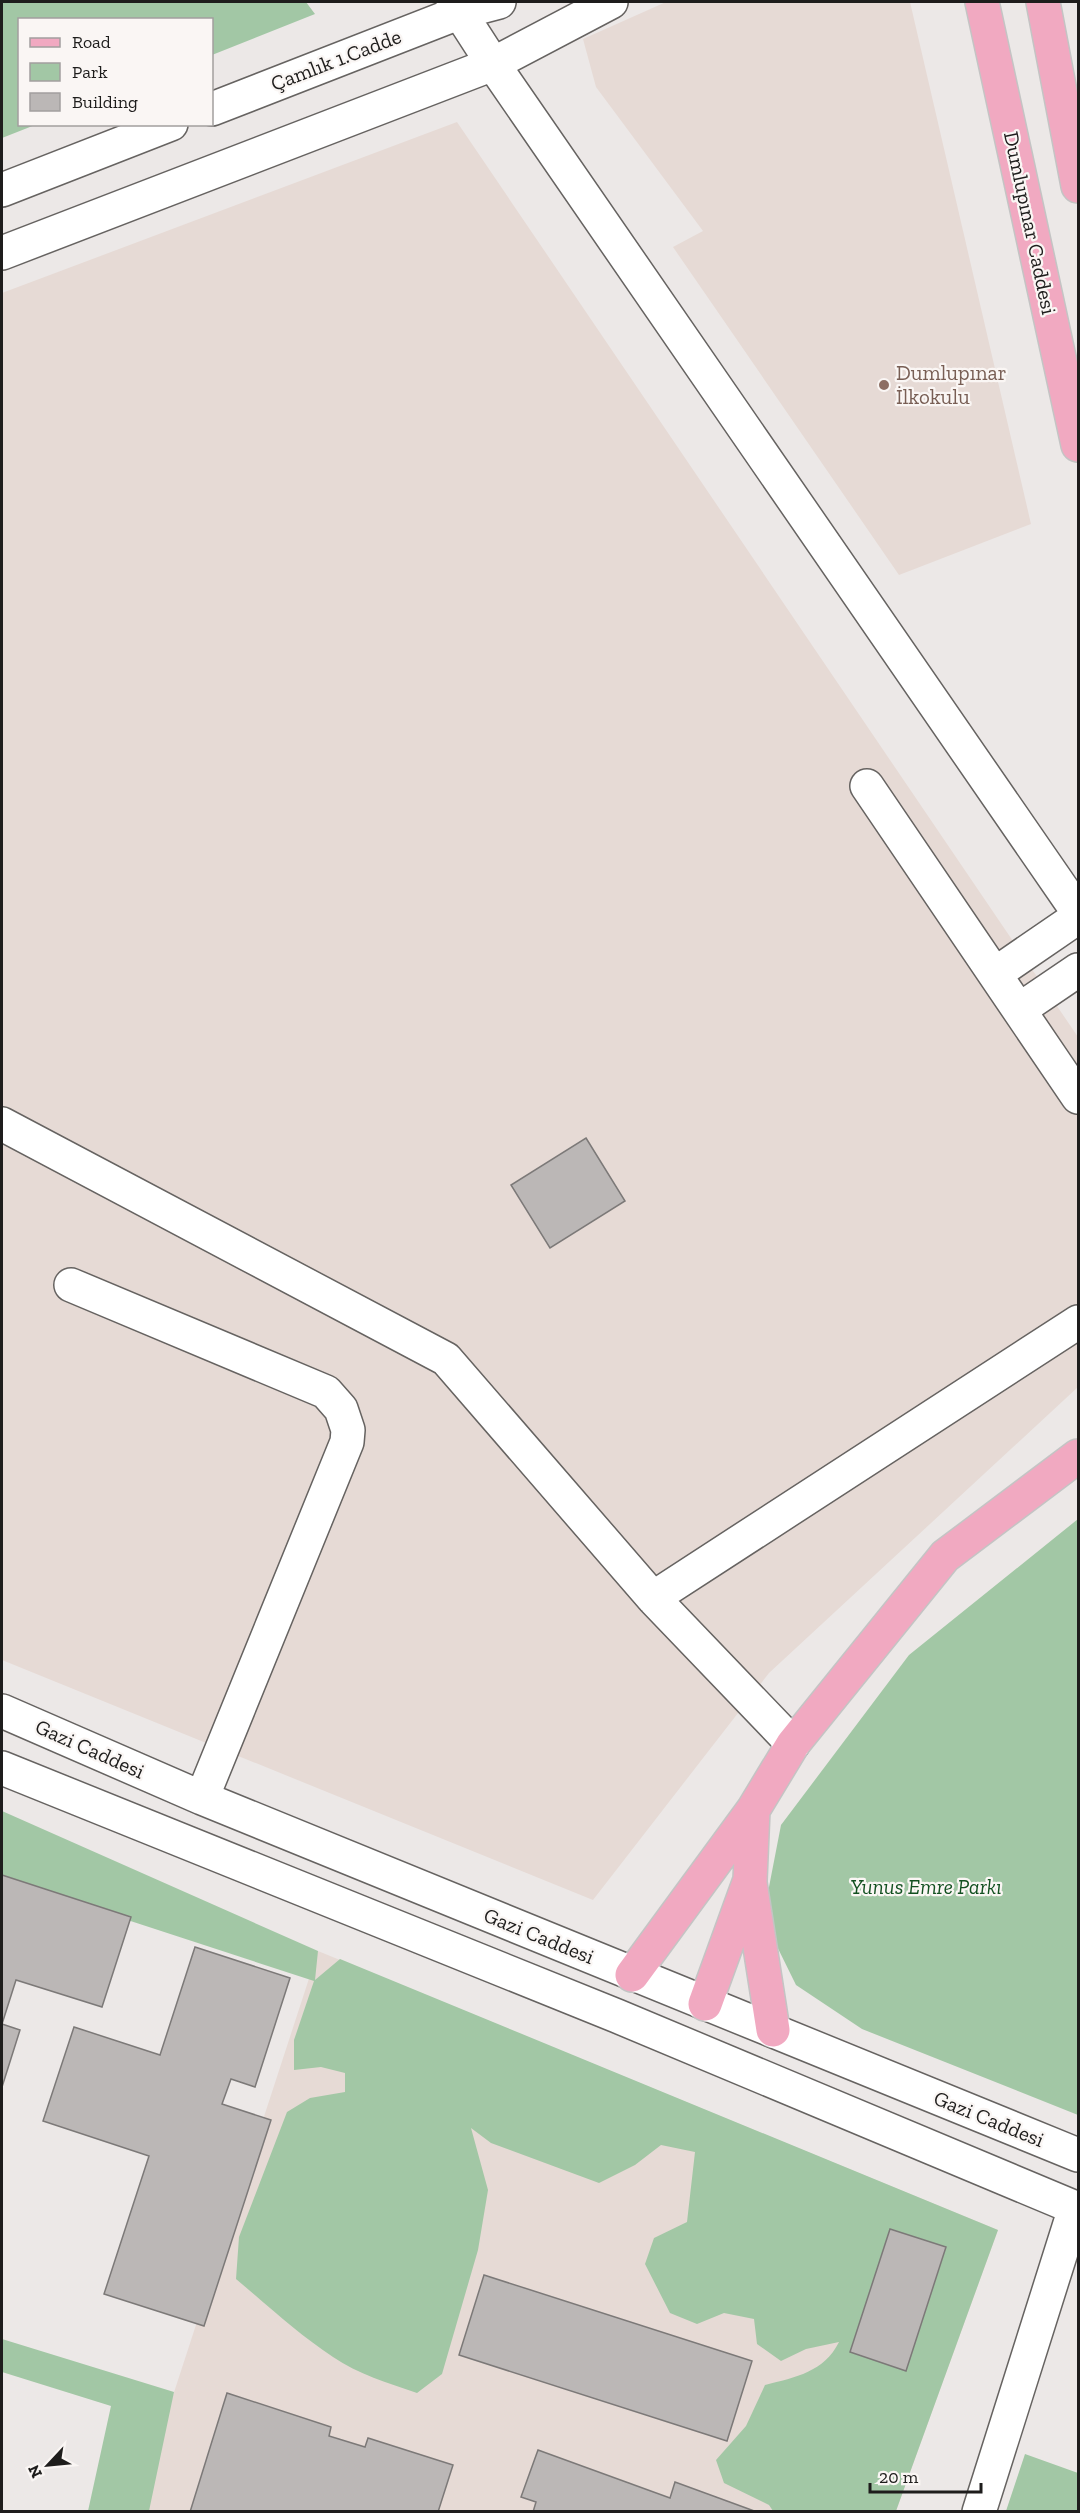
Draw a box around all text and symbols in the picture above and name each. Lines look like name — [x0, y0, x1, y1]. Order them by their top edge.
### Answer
legend — [18, 18, 213, 126]
street label: Çamlık 1.Cadde — [267, 23, 405, 96]
text: Road — [72, 31, 111, 53]
text: Park — [72, 61, 108, 83]
text: Building — [72, 91, 138, 113]
street label: Dumlupınar Caddesi — [999, 129, 1062, 317]
place label: Dumlupınar İlkokulu — [896, 360, 1007, 409]
marker: Dumlupınar İlkokulu — [877, 378, 891, 392]
street label: Gazi Caddesi — [32, 1713, 149, 1784]
park label: Yunus Emre Parkı — [850, 1874, 1002, 1899]
street label: Gazi Caddesi — [480, 1902, 598, 1969]
street label: Gazi Caddesi — [930, 2085, 1048, 2152]
north arrow — [18, 2435, 78, 2495]
scale bar — [870, 2456, 981, 2494]
text: N — [24, 2462, 46, 2481]
text: 20 m — [879, 2466, 919, 2488]

